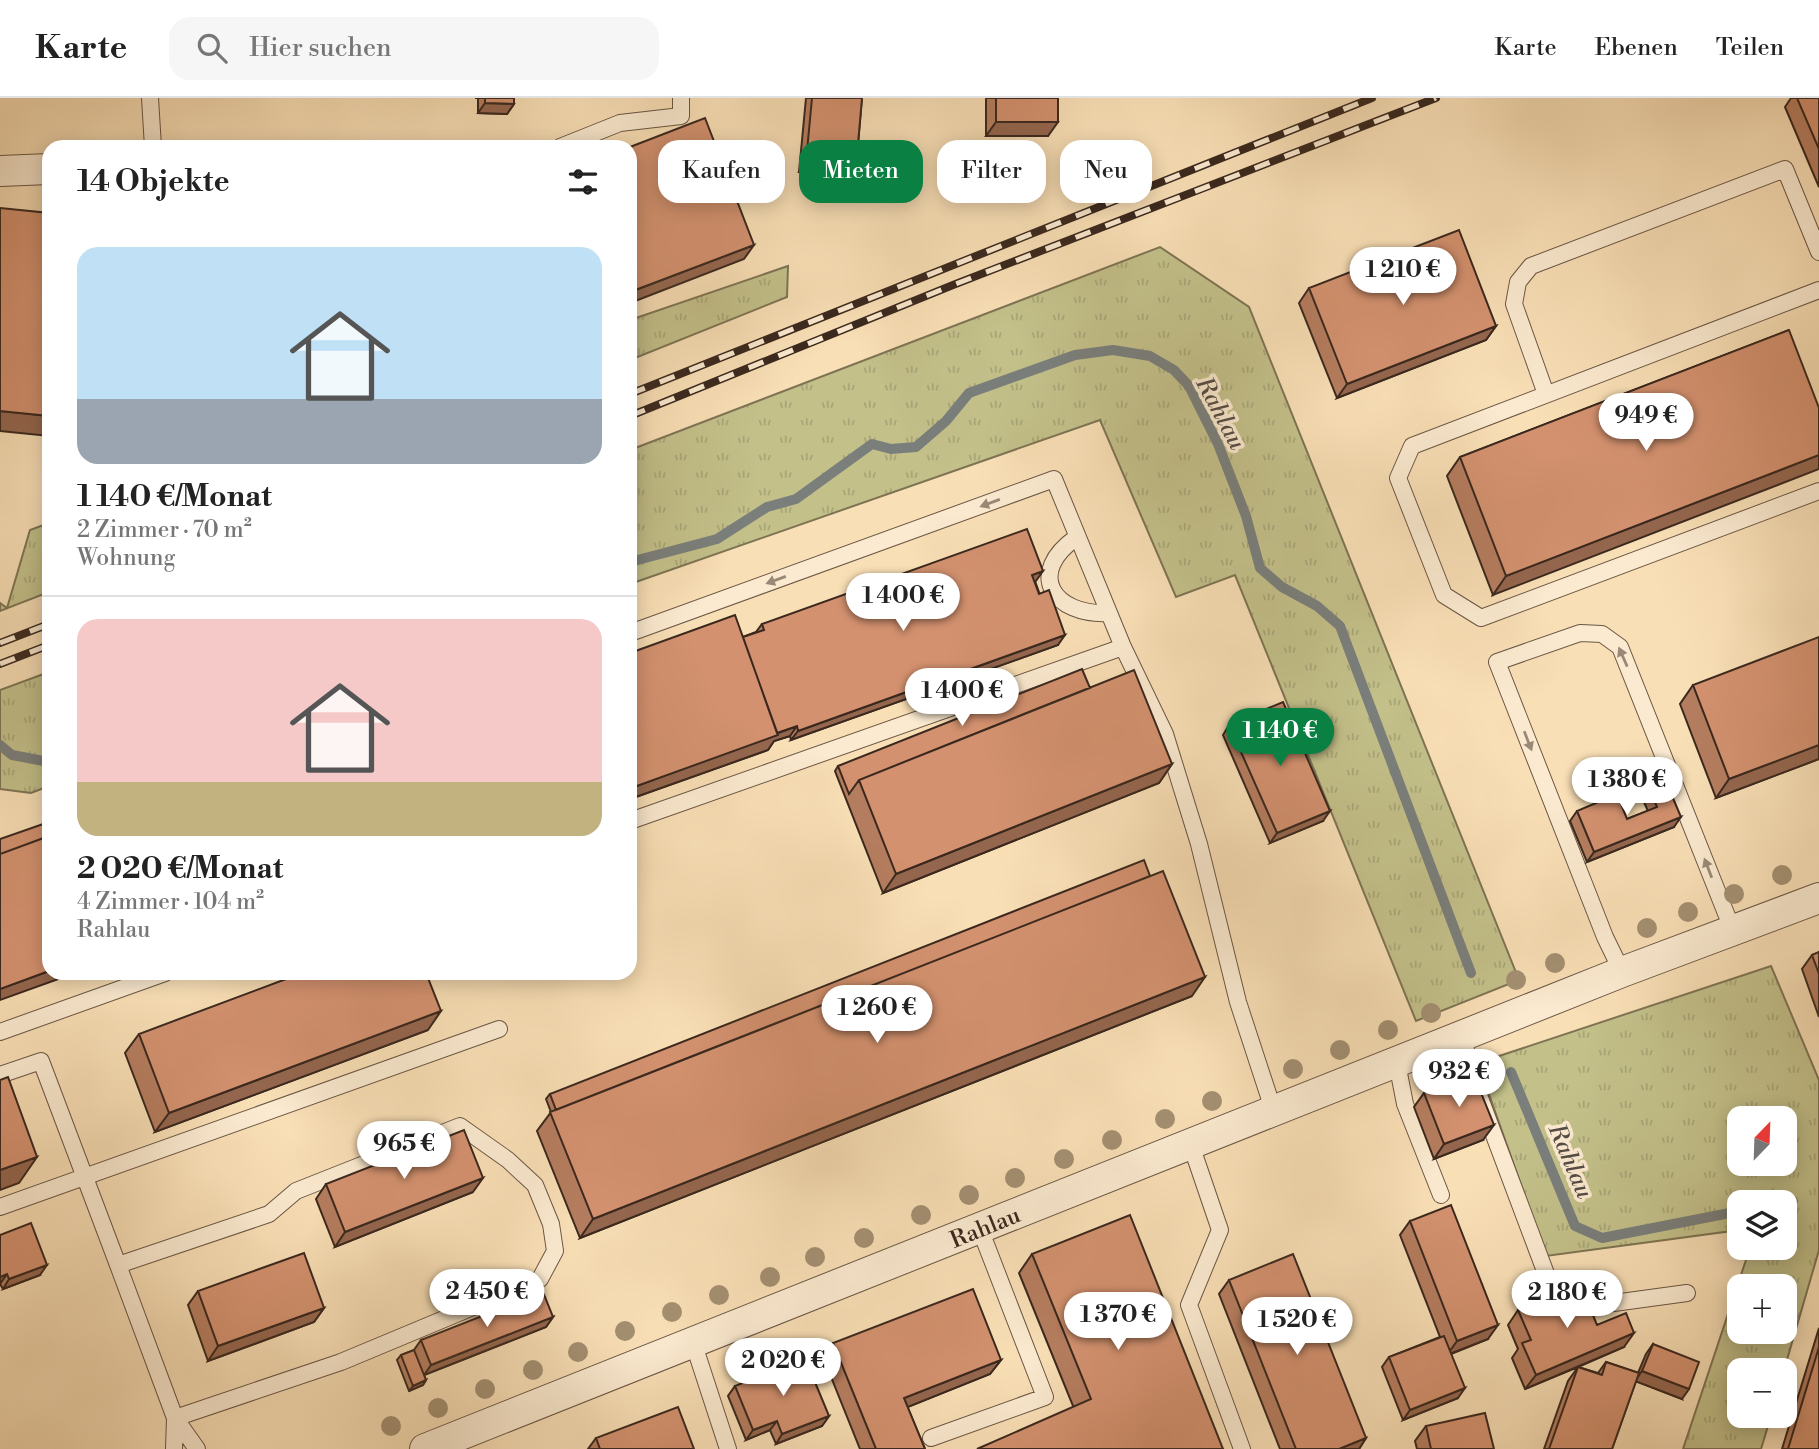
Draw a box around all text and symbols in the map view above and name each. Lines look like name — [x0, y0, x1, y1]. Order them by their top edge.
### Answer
search box — [169, 17, 659, 80]
text: Karte — [35, 28, 127, 69]
icon: search — [193, 29, 231, 67]
text: Hier suchen — [249, 32, 392, 64]
text: Karte — [1495, 33, 1557, 63]
text: Ebenen — [1595, 33, 1678, 63]
text: Teilen — [1716, 33, 1784, 63]
chip: Kaufen — [658, 140, 785, 203]
chip: Mieten — [799, 140, 923, 203]
chip: Filter — [937, 140, 1046, 203]
chip: Neu — [1060, 140, 1152, 203]
text: 14 Objekte — [77, 163, 230, 201]
icon: filters — [564, 163, 602, 201]
pin: 1 210 € — [1338, 248, 1468, 307]
text: 1 210 € — [1365, 256, 1441, 284]
icon: home — [277, 293, 403, 419]
water label: Rahlau — [1188, 371, 1252, 455]
pin: 949 € — [1597, 394, 1695, 453]
text: 949 € — [1615, 402, 1677, 430]
text: 1 140 €/Monat — [77, 478, 272, 516]
one-way arrow — [979, 498, 1000, 509]
text: 2 Zimmer · 70 m² — [77, 516, 252, 544]
text: Wohnung — [77, 544, 175, 572]
pin: 1 400 € — [838, 574, 968, 633]
one-way arrow — [765, 575, 786, 586]
text: 1 400 € — [862, 582, 944, 610]
one-way arrow — [1617, 647, 1629, 667]
icon: home — [277, 665, 403, 791]
pin: 1 400 € — [897, 668, 1027, 728]
text: 1 400 € — [921, 677, 1003, 705]
pin: 1 140 € — [1215, 708, 1345, 768]
text: 1 140 € — [1242, 717, 1318, 745]
one-way arrow — [1522, 730, 1533, 751]
pin: 1 380 € — [1562, 758, 1692, 817]
text: 1 380 € — [1588, 766, 1666, 794]
text: 2 020 €/Monat — [77, 850, 283, 888]
one-way arrow — [1703, 857, 1714, 878]
text: 4 Zimmer · 104 m² — [77, 888, 264, 916]
text: Rahlau — [77, 916, 150, 944]
pin: 1 260 € — [812, 986, 942, 1045]
text: 1 260 € — [838, 994, 916, 1022]
pin: 932 € — [1410, 1049, 1508, 1109]
text: 932 € — [1428, 1058, 1490, 1086]
north arrow — [1727, 1106, 1797, 1176]
map controls — [1727, 1106, 1797, 1428]
water label: Rahlau — [1541, 1119, 1599, 1204]
pin: 965 € — [355, 1122, 453, 1181]
text: 965 € — [373, 1130, 435, 1158]
button: layers — [1727, 1190, 1797, 1260]
street label: Rahlau — [946, 1201, 1025, 1255]
pin: 2 450 € — [422, 1270, 552, 1329]
pin: 2 180 € — [1502, 1270, 1632, 1330]
button: + — [1727, 1274, 1797, 1344]
text: 2 450 € — [445, 1278, 529, 1306]
text: 2 180 € — [1528, 1279, 1606, 1307]
pin: 1 370 € — [1053, 1292, 1183, 1352]
pin: 1 520 € — [1232, 1298, 1362, 1357]
text: 1 370 € — [1080, 1301, 1156, 1329]
text: 1 520 € — [1258, 1306, 1336, 1334]
pin: 2 020 € — [718, 1338, 848, 1398]
text: 2 020 € — [741, 1347, 825, 1375]
button: − — [1727, 1358, 1797, 1428]

